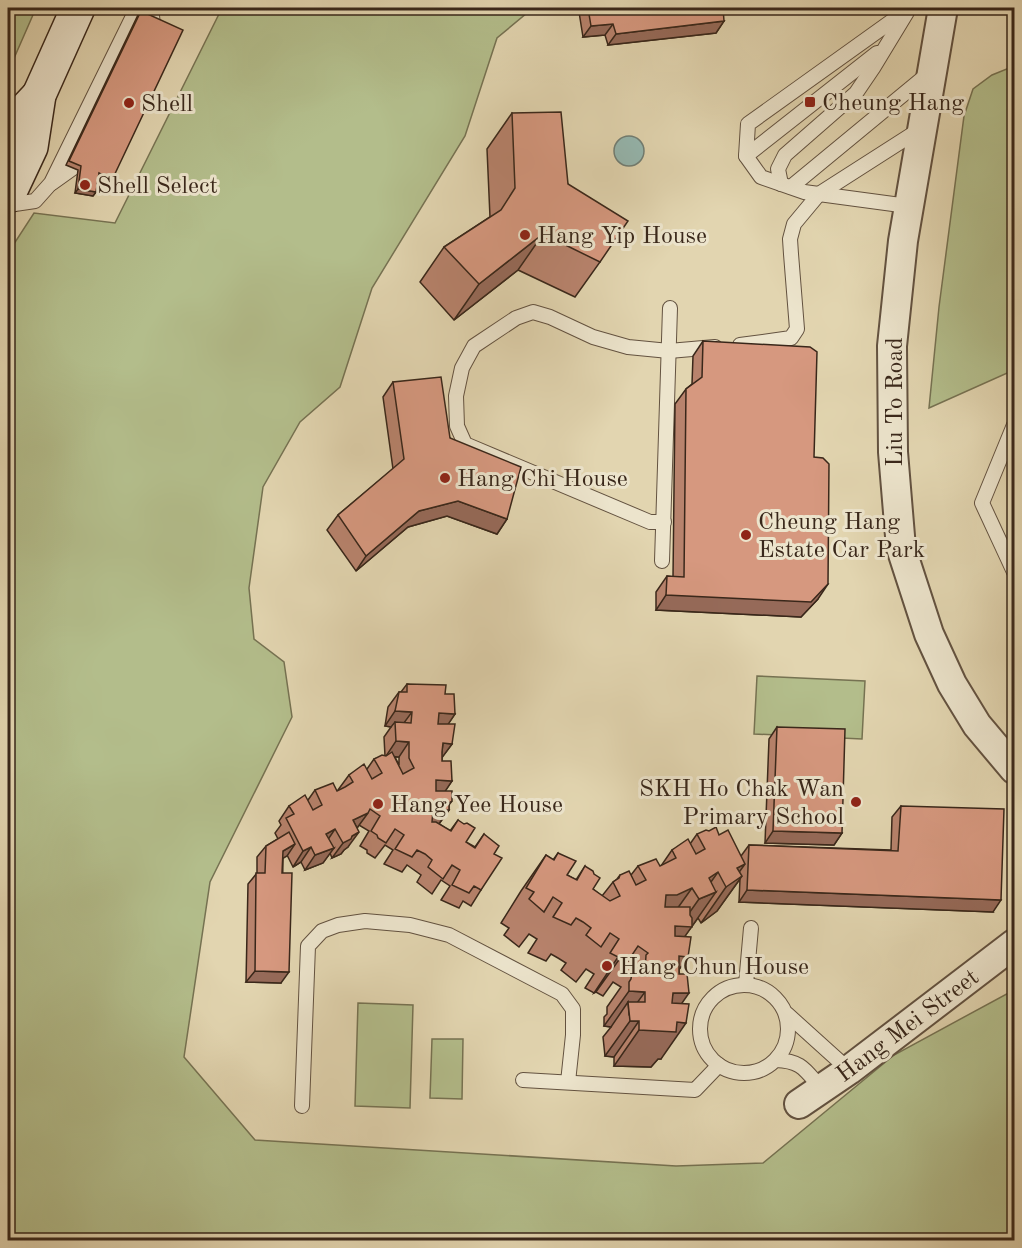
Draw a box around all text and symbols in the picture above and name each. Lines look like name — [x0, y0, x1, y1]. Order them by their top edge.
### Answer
place label: Cheung Hang — [822, 92, 964, 116]
place label: Shell — [141, 93, 193, 117]
marker: Cheung Hang — [803, 95, 817, 109]
marker: Shell — [122, 96, 136, 110]
place label: Shell Select — [97, 175, 218, 199]
marker: Shell Select — [78, 178, 92, 192]
place label: Hang Yip House — [537, 225, 707, 249]
marker: Hang Yip House — [518, 228, 532, 242]
street label: Liu To Road — [884, 337, 908, 467]
place label: Hang Chi House — [457, 468, 628, 492]
marker: Hang Chi House — [438, 471, 452, 485]
place label: Cheung Hang Estate Car Park — [758, 511, 925, 563]
marker: Cheung Hang Estate Car Park — [739, 528, 753, 542]
place label: SKH Ho Chak Wan Primary School — [639, 778, 844, 830]
place label: Hang Yee House — [390, 794, 563, 818]
marker: SKH Ho Chak Wan Primary School — [849, 795, 863, 809]
marker: Hang Yee House — [371, 797, 385, 811]
place label: Hang Chun House — [619, 956, 809, 980]
marker: Hang Chun House — [600, 959, 614, 973]
street label: Hang Mei Street — [833, 965, 984, 1088]

